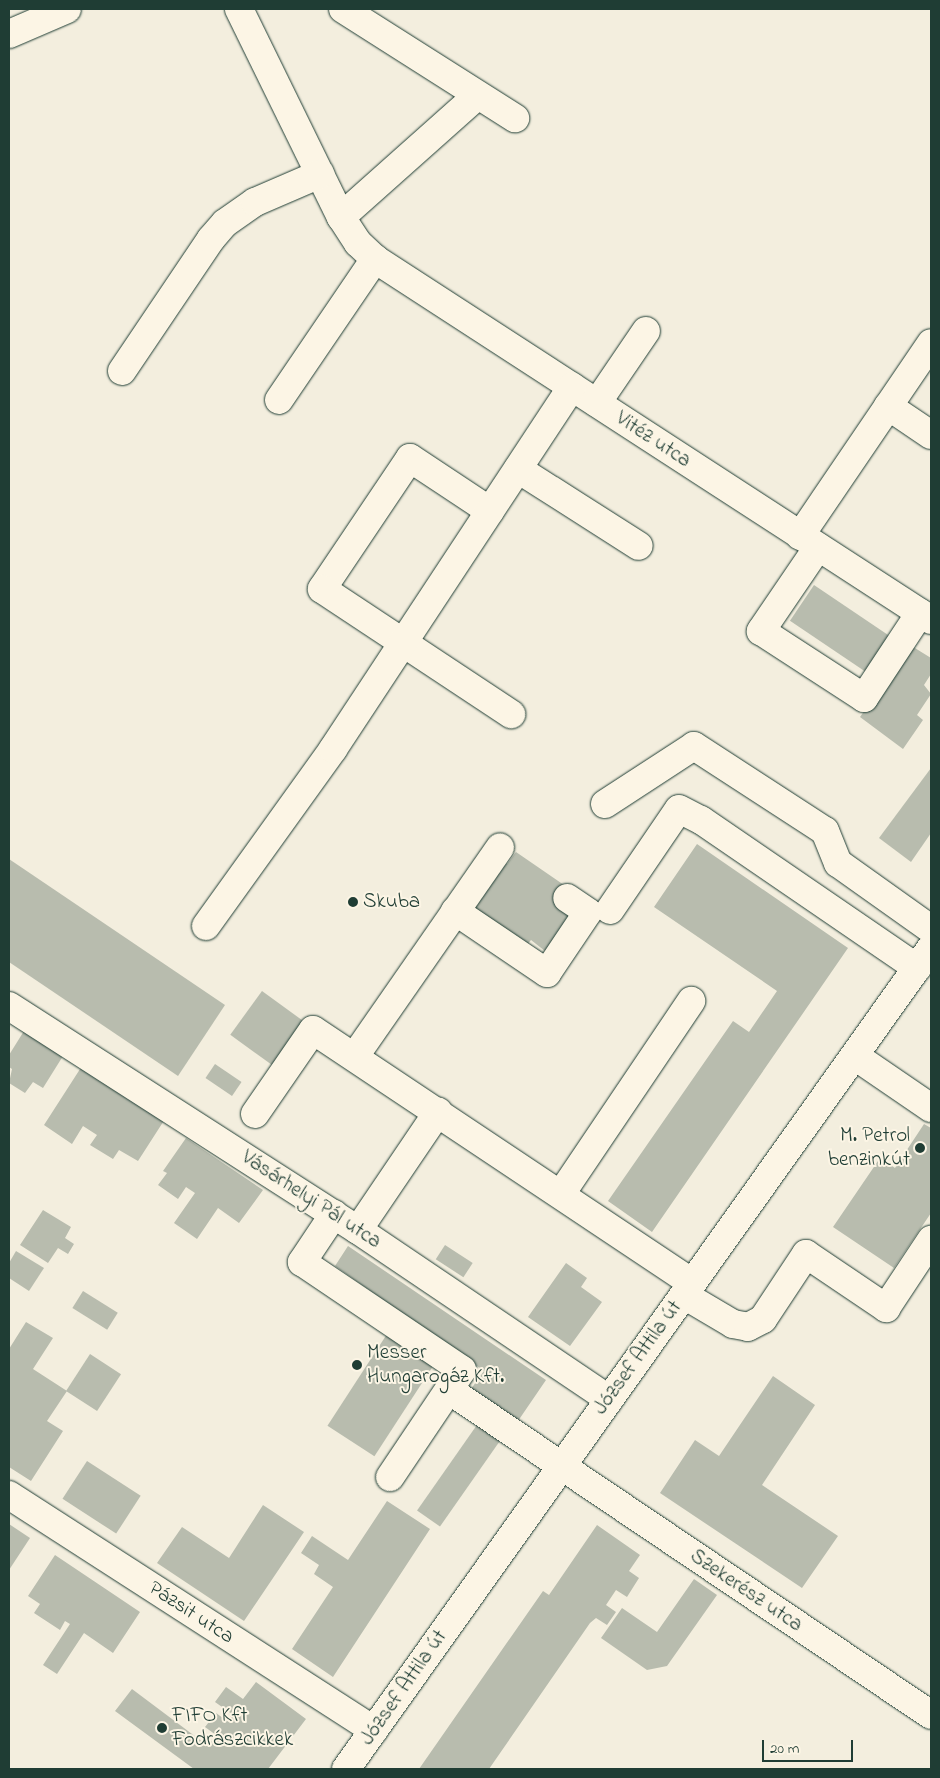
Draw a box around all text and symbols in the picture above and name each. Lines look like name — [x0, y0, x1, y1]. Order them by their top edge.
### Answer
street label: Vitéz utca — [611, 406, 695, 474]
place label: Skuba — [363, 889, 420, 915]
marker: Skuba — [347, 896, 359, 908]
place label: M. Petrol benzinkút — [828, 1123, 910, 1173]
marker: M. Petrol benzinkút — [914, 1142, 926, 1154]
street label: Vásárhelyi Pál utca — [236, 1145, 386, 1255]
street label: József Attila út — [588, 1296, 688, 1420]
place label: Messer Hungarogáz Kft. — [367, 1340, 504, 1390]
marker: Messer Hungarogáz Kft. — [351, 1359, 363, 1371]
street label: Szekerész utca — [685, 1544, 807, 1638]
street label: Pázsit utca — [144, 1576, 238, 1650]
street label: József Attila út — [355, 1625, 453, 1751]
place label: FIFO Kft Fodrászcikkek — [172, 1703, 293, 1753]
marker: FIFO Kft Fodrászcikkek — [156, 1722, 168, 1734]
scale bar — [765, 1730, 856, 1762]
text: 20 m — [770, 1738, 799, 1760]

